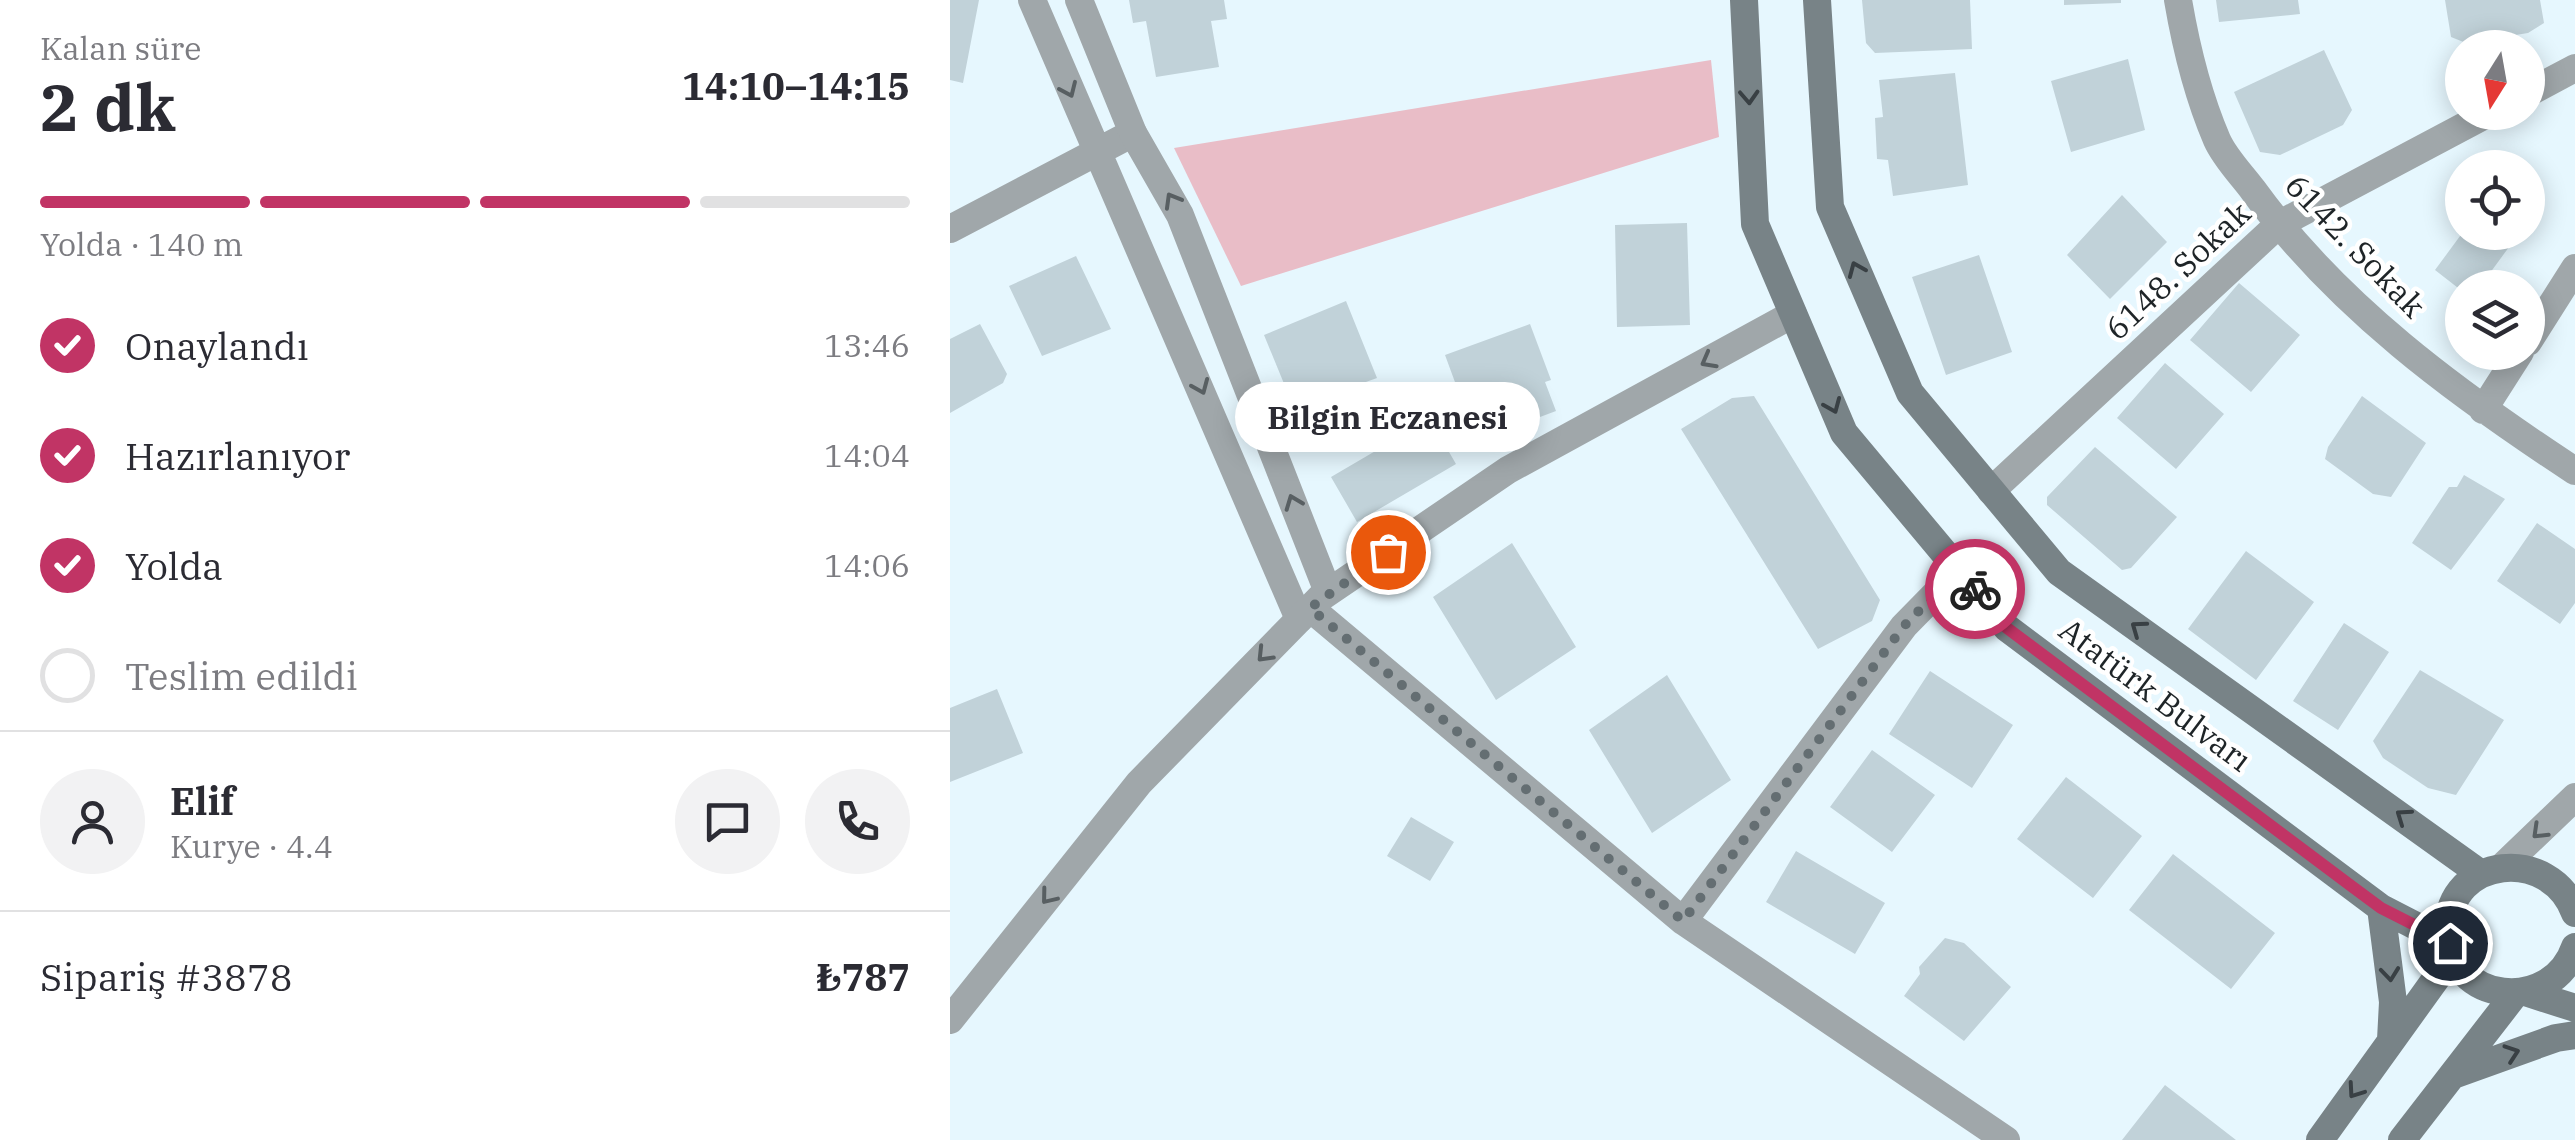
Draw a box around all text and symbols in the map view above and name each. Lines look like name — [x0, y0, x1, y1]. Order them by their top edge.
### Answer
text: Kalan süre — [40, 27, 201, 69]
north arrow — [2445, 30, 2545, 130]
map controls — [2445, 30, 2545, 370]
text: 14:10–14:15 — [682, 61, 910, 110]
text: 2 dk — [40, 64, 176, 149]
one-way arrow — [1057, 80, 1077, 98]
one-way arrow — [1738, 90, 1759, 106]
button: locate — [2445, 150, 2545, 250]
street label: 6142. Sokak — [2277, 164, 2435, 326]
street label: 6148. Sokak — [2096, 192, 2259, 349]
one-way arrow — [1164, 193, 1184, 211]
text: Yolda · 140 m — [40, 223, 243, 265]
one-way arrow — [1848, 261, 1868, 279]
button: layers — [2445, 270, 2545, 370]
icon: check — [40, 318, 95, 373]
text: Onaylandı — [125, 321, 309, 370]
text: 13:46 — [824, 324, 910, 366]
one-way arrow — [1700, 348, 1718, 368]
one-way arrow — [1189, 377, 1209, 395]
callout: Bilgin Eczanesi — [1236, 382, 1540, 452]
text: Bilgin Eczanesi — [1267, 396, 1508, 438]
one-way arrow — [1821, 396, 1841, 414]
icon: check — [40, 428, 95, 483]
text: Hazırlanıyor — [125, 431, 350, 480]
text: 14:04 — [824, 434, 910, 476]
one-way arrow — [1284, 494, 1305, 511]
pin — [1346, 510, 1431, 595]
icon: bag — [1361, 525, 1416, 580]
icon: check — [40, 538, 95, 593]
courier — [1925, 539, 2025, 639]
text: Yolda — [125, 541, 223, 590]
text: 14:06 — [824, 544, 910, 586]
icon: bike — [1948, 562, 2003, 617]
street label: Atatürk Bulvarı — [2051, 608, 2260, 780]
one-way arrow — [2130, 622, 2149, 640]
one-way arrow — [1258, 644, 1276, 662]
text: Teslim edildi — [125, 651, 358, 700]
button: person — [40, 769, 145, 874]
button: chat — [675, 769, 780, 874]
button: phone — [805, 769, 910, 874]
text: Elif — [170, 776, 235, 825]
one-way arrow — [2395, 810, 2414, 829]
one-way arrow — [2532, 820, 2550, 838]
text: Kurye · 4.4 — [170, 825, 333, 867]
one-way arrow — [1042, 886, 1060, 904]
pin — [2408, 901, 2493, 986]
icon: home — [2423, 916, 2478, 971]
text: Sipariş #3878 — [40, 952, 293, 1001]
text: ₺787 — [816, 952, 910, 1001]
one-way arrow — [2379, 966, 2401, 982]
one-way arrow — [2503, 1044, 2520, 1064]
one-way arrow — [2349, 1079, 2367, 1098]

